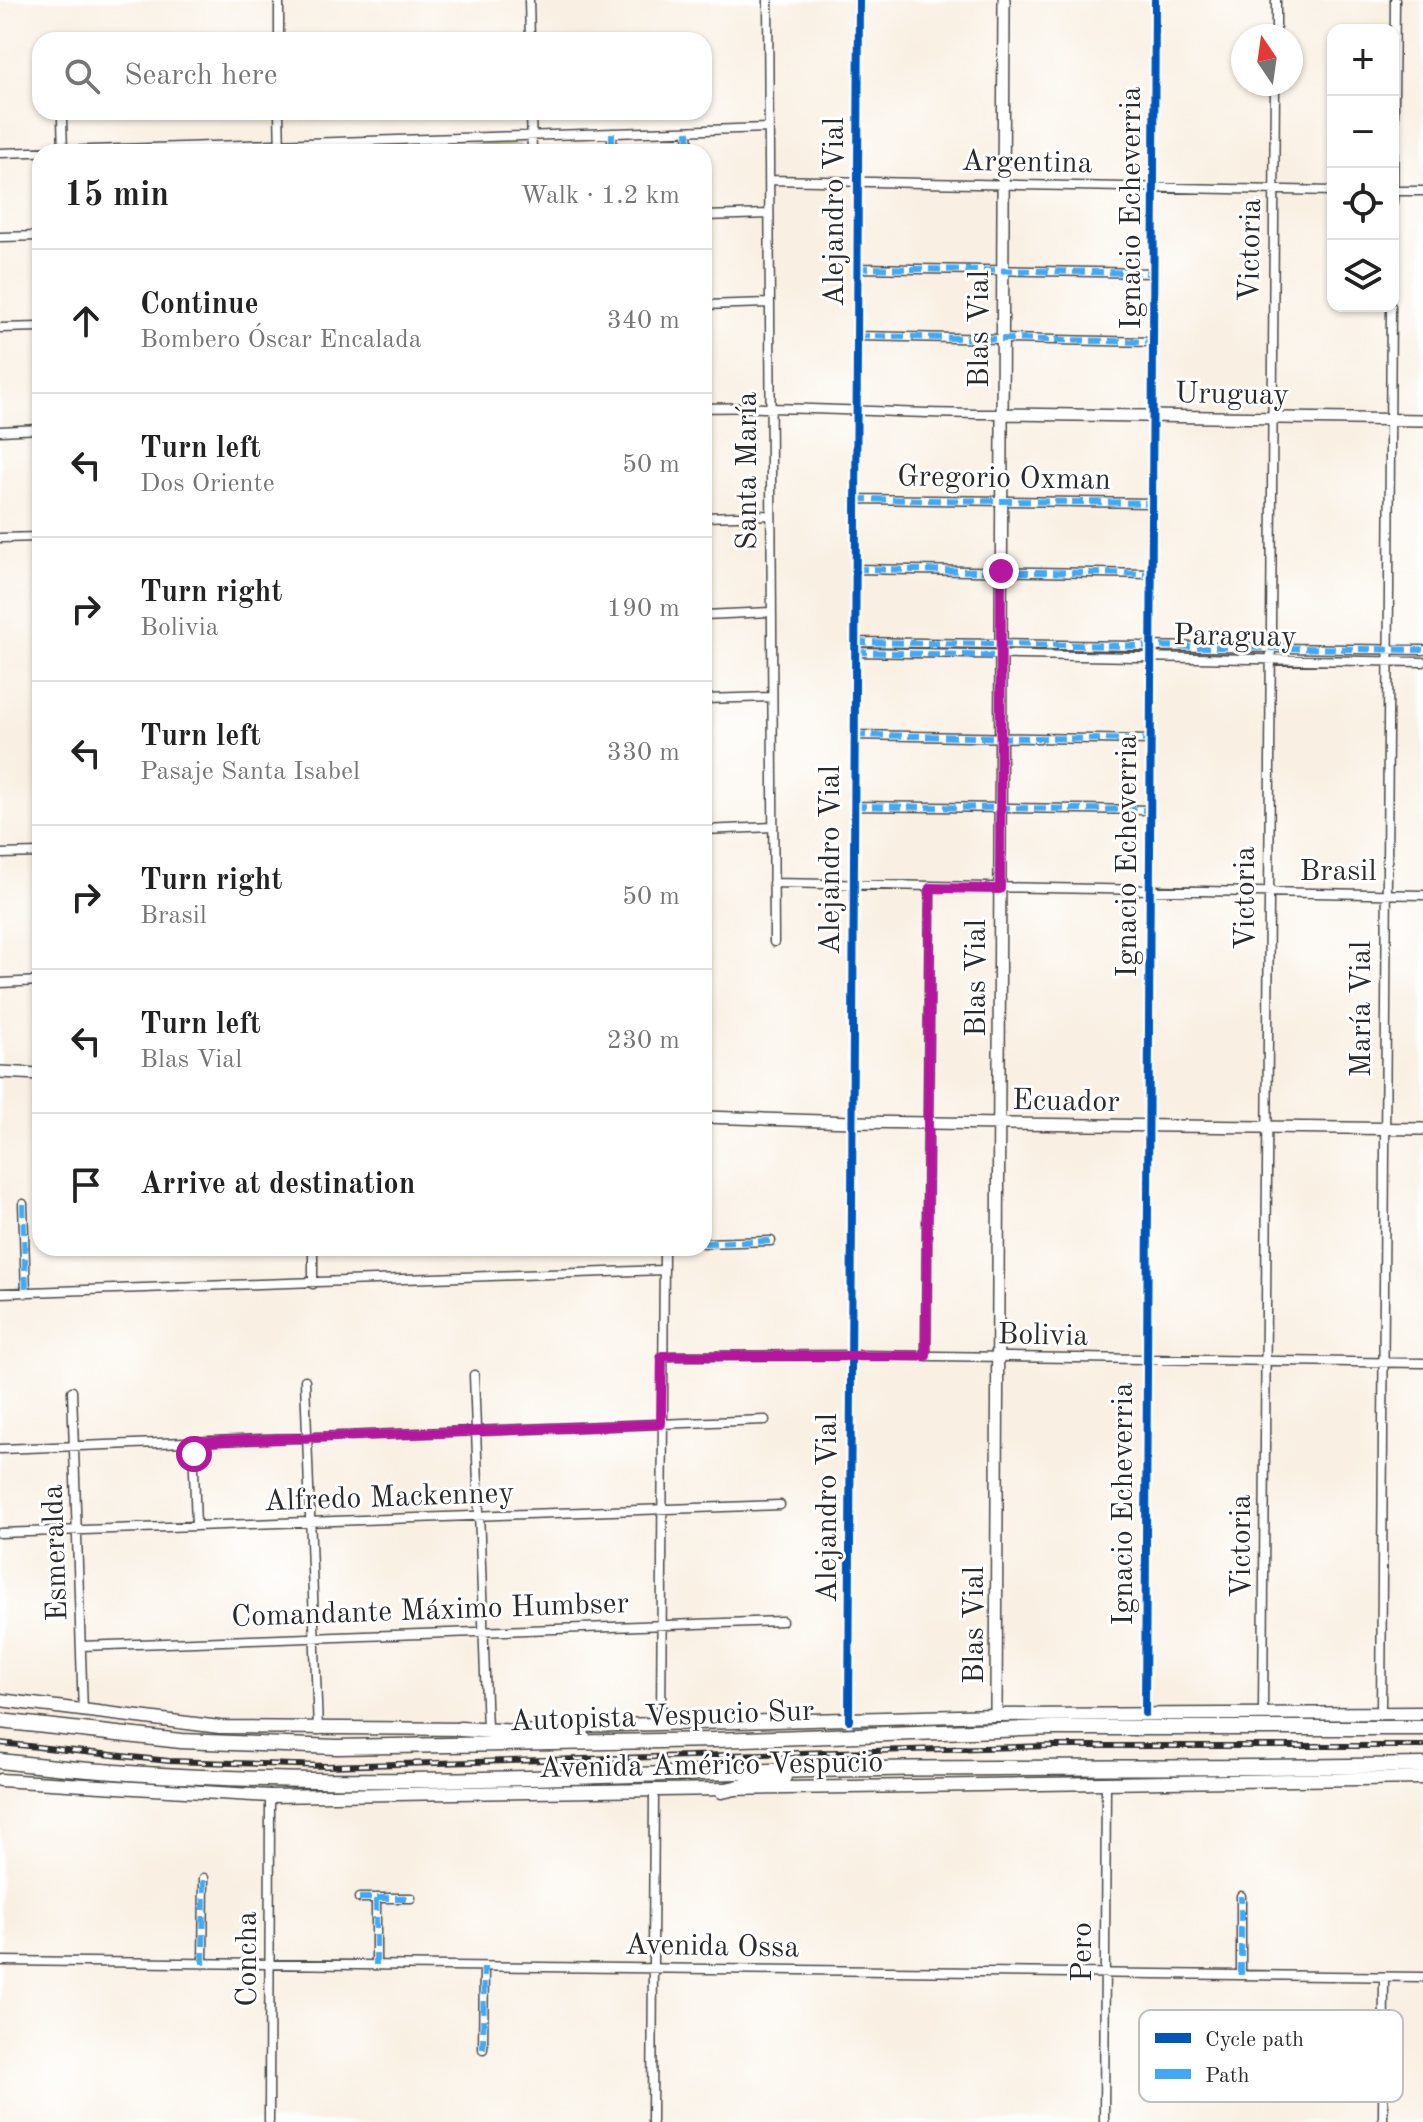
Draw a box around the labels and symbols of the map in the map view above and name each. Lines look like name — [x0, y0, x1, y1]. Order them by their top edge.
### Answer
north arrow — [1231, 24, 1303, 96]
street label: Ignacio Echeverria — [1117, 86, 1147, 330]
street label: Alejandro Vial — [820, 117, 850, 307]
street label: Argentina — [961, 147, 1093, 179]
street label: Victoria — [1235, 198, 1267, 302]
street label: Blas Vial — [965, 270, 995, 388]
street label: Uruguay — [1175, 379, 1289, 411]
street label: Santa María — [733, 392, 763, 550]
street label: Gregorio Oxman — [897, 462, 1111, 496]
route end — [983, 553, 1019, 589]
street label: Paraguay — [1173, 621, 1297, 653]
street label: Ignacio Echeverria — [1113, 734, 1143, 978]
street label: Alejandro Vial — [816, 765, 846, 955]
street label: Victoria — [1231, 846, 1261, 950]
street label: Brasil — [1299, 857, 1377, 887]
street label: Blas Vial — [962, 919, 992, 1037]
street label: María Vial — [1347, 941, 1377, 1077]
street label: Ecuador — [1012, 1086, 1120, 1118]
street label: Bolivia — [997, 1320, 1089, 1352]
street label: Ignacio Echeverria — [1109, 1382, 1139, 1626]
street label: Alejandro Vial — [813, 1413, 843, 1603]
route start — [176, 1436, 212, 1472]
street label: Alfredo Mackenney — [263, 1479, 515, 1517]
street label: Esmeralda — [39, 1484, 73, 1622]
street label: Victoria — [1227, 1494, 1257, 1598]
street label: Blas Vial — [960, 1566, 990, 1684]
street label: Comandante Máximo Humbser — [231, 1589, 629, 1633]
street label: Autopista Vespucio Sur — [509, 1697, 815, 1737]
street label: Avenida Américo Vespucio — [539, 1748, 884, 1784]
street label: Concha — [233, 1911, 263, 2007]
street label: Pero — [1068, 1922, 1098, 1982]
street label: Avenida Ossa — [625, 1930, 800, 1964]
legend — [1139, 2010, 1403, 2102]
text: Cycle path — [1205, 2029, 1304, 2051]
text: Path — [1205, 2065, 1250, 2087]

